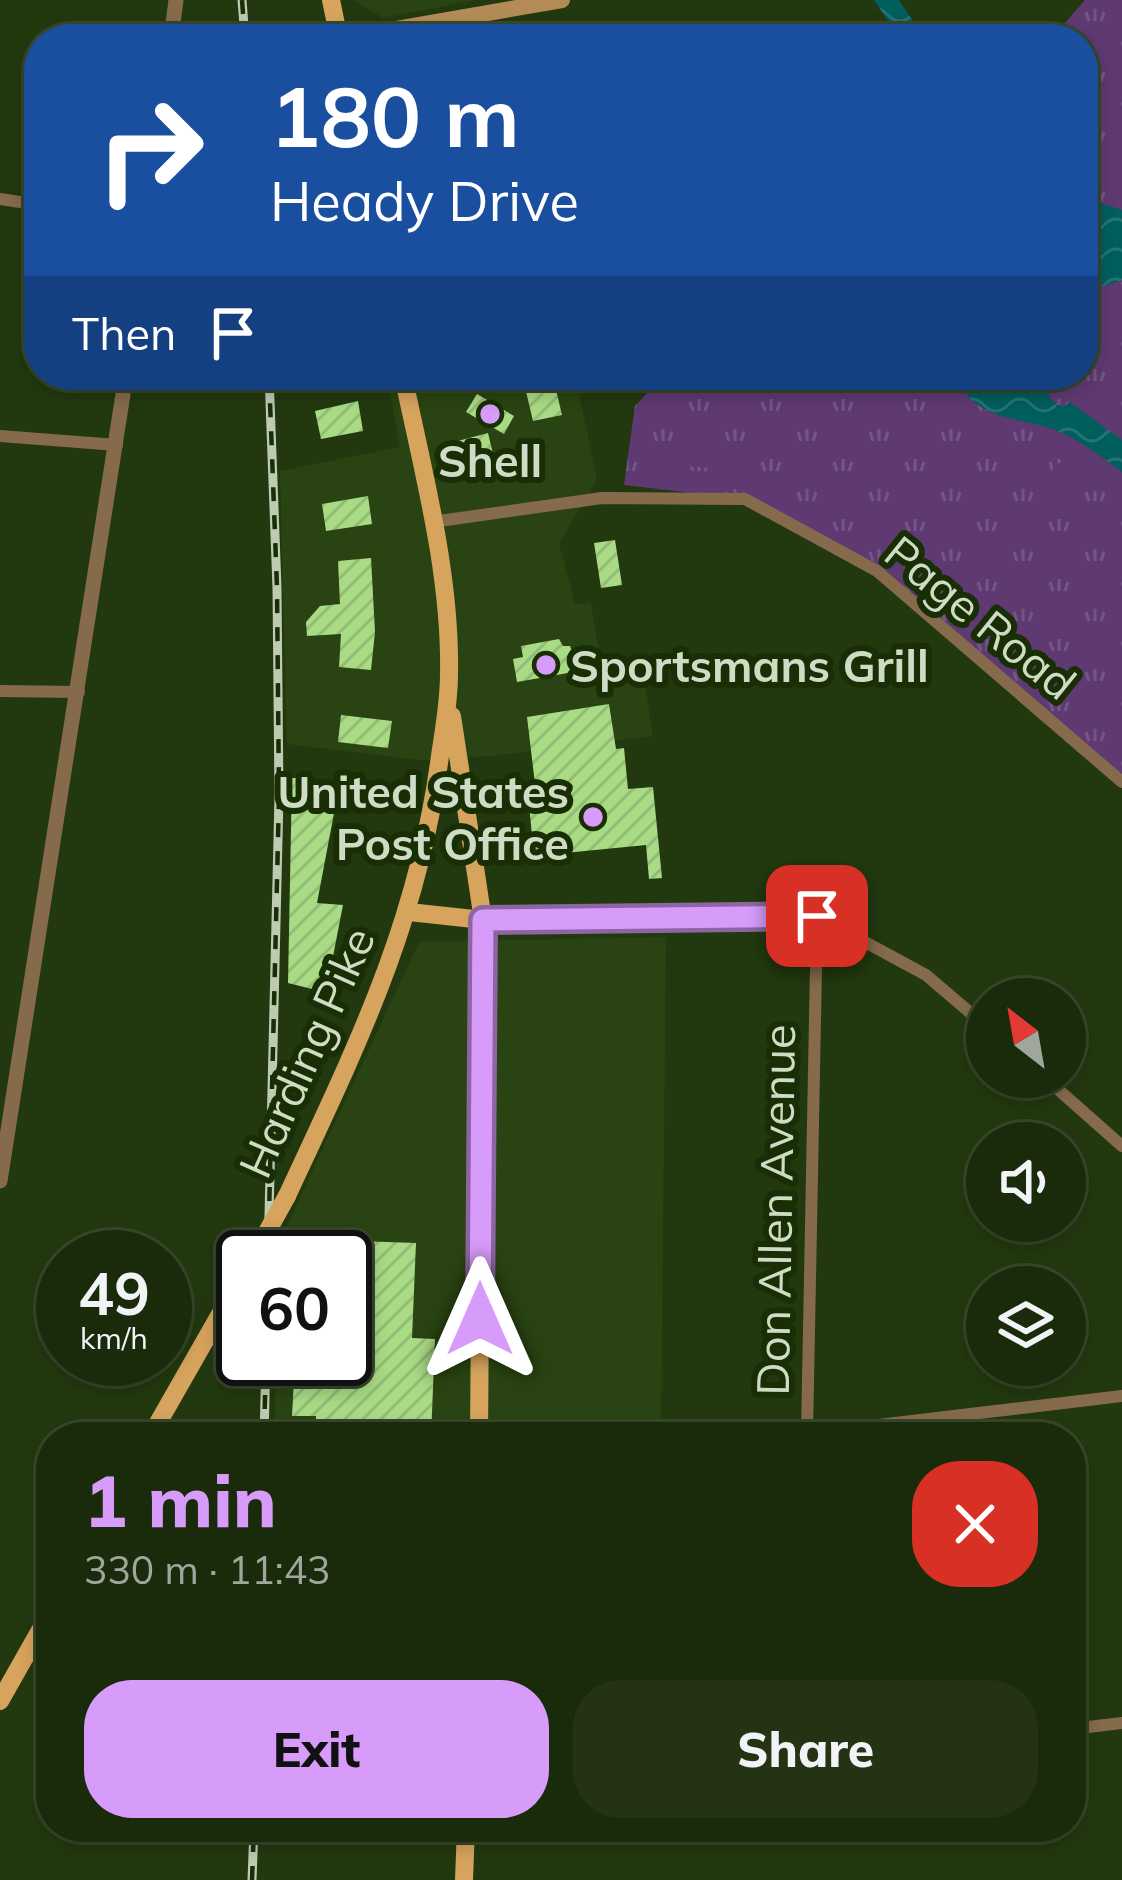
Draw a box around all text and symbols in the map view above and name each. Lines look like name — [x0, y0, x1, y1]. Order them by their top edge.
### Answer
text: 180 m — [270, 63, 520, 168]
icon: right — [72, 72, 228, 228]
text: Heady Drive — [270, 167, 579, 235]
icon: arrive — [200, 300, 266, 366]
text: Then — [72, 305, 176, 361]
marker: Shell — [477, 401, 503, 427]
place label: Shell — [438, 432, 542, 488]
street label: Page Road — [874, 523, 1088, 711]
place label: Sportsmans Grill — [570, 637, 929, 693]
marker: Sportsmans Grill — [533, 652, 559, 678]
place label: United States Post Office — [277, 763, 569, 871]
marker: United States Post Office — [580, 804, 606, 830]
pin — [766, 865, 868, 967]
icon: arrive — [784, 883, 850, 949]
street label: Harding Pike — [226, 918, 386, 1186]
north arrow — [966, 978, 1086, 1098]
map controls — [966, 978, 1086, 1386]
street label: Don Allen Avenue — [744, 1024, 806, 1396]
button: sound — [966, 1122, 1086, 1242]
speed limit sign: 60 — [216, 1230, 372, 1386]
text: 49 — [78, 1255, 150, 1330]
position arrow — [417, 1256, 543, 1382]
button: layers — [966, 1266, 1086, 1386]
text: km/h — [80, 1319, 148, 1357]
text: 1 min — [84, 1455, 277, 1545]
button: close — [912, 1461, 1038, 1587]
text: 330 m · 11:43 — [84, 1545, 330, 1594]
button: Exit — [84, 1680, 549, 1818]
button: Share — [573, 1680, 1038, 1818]

